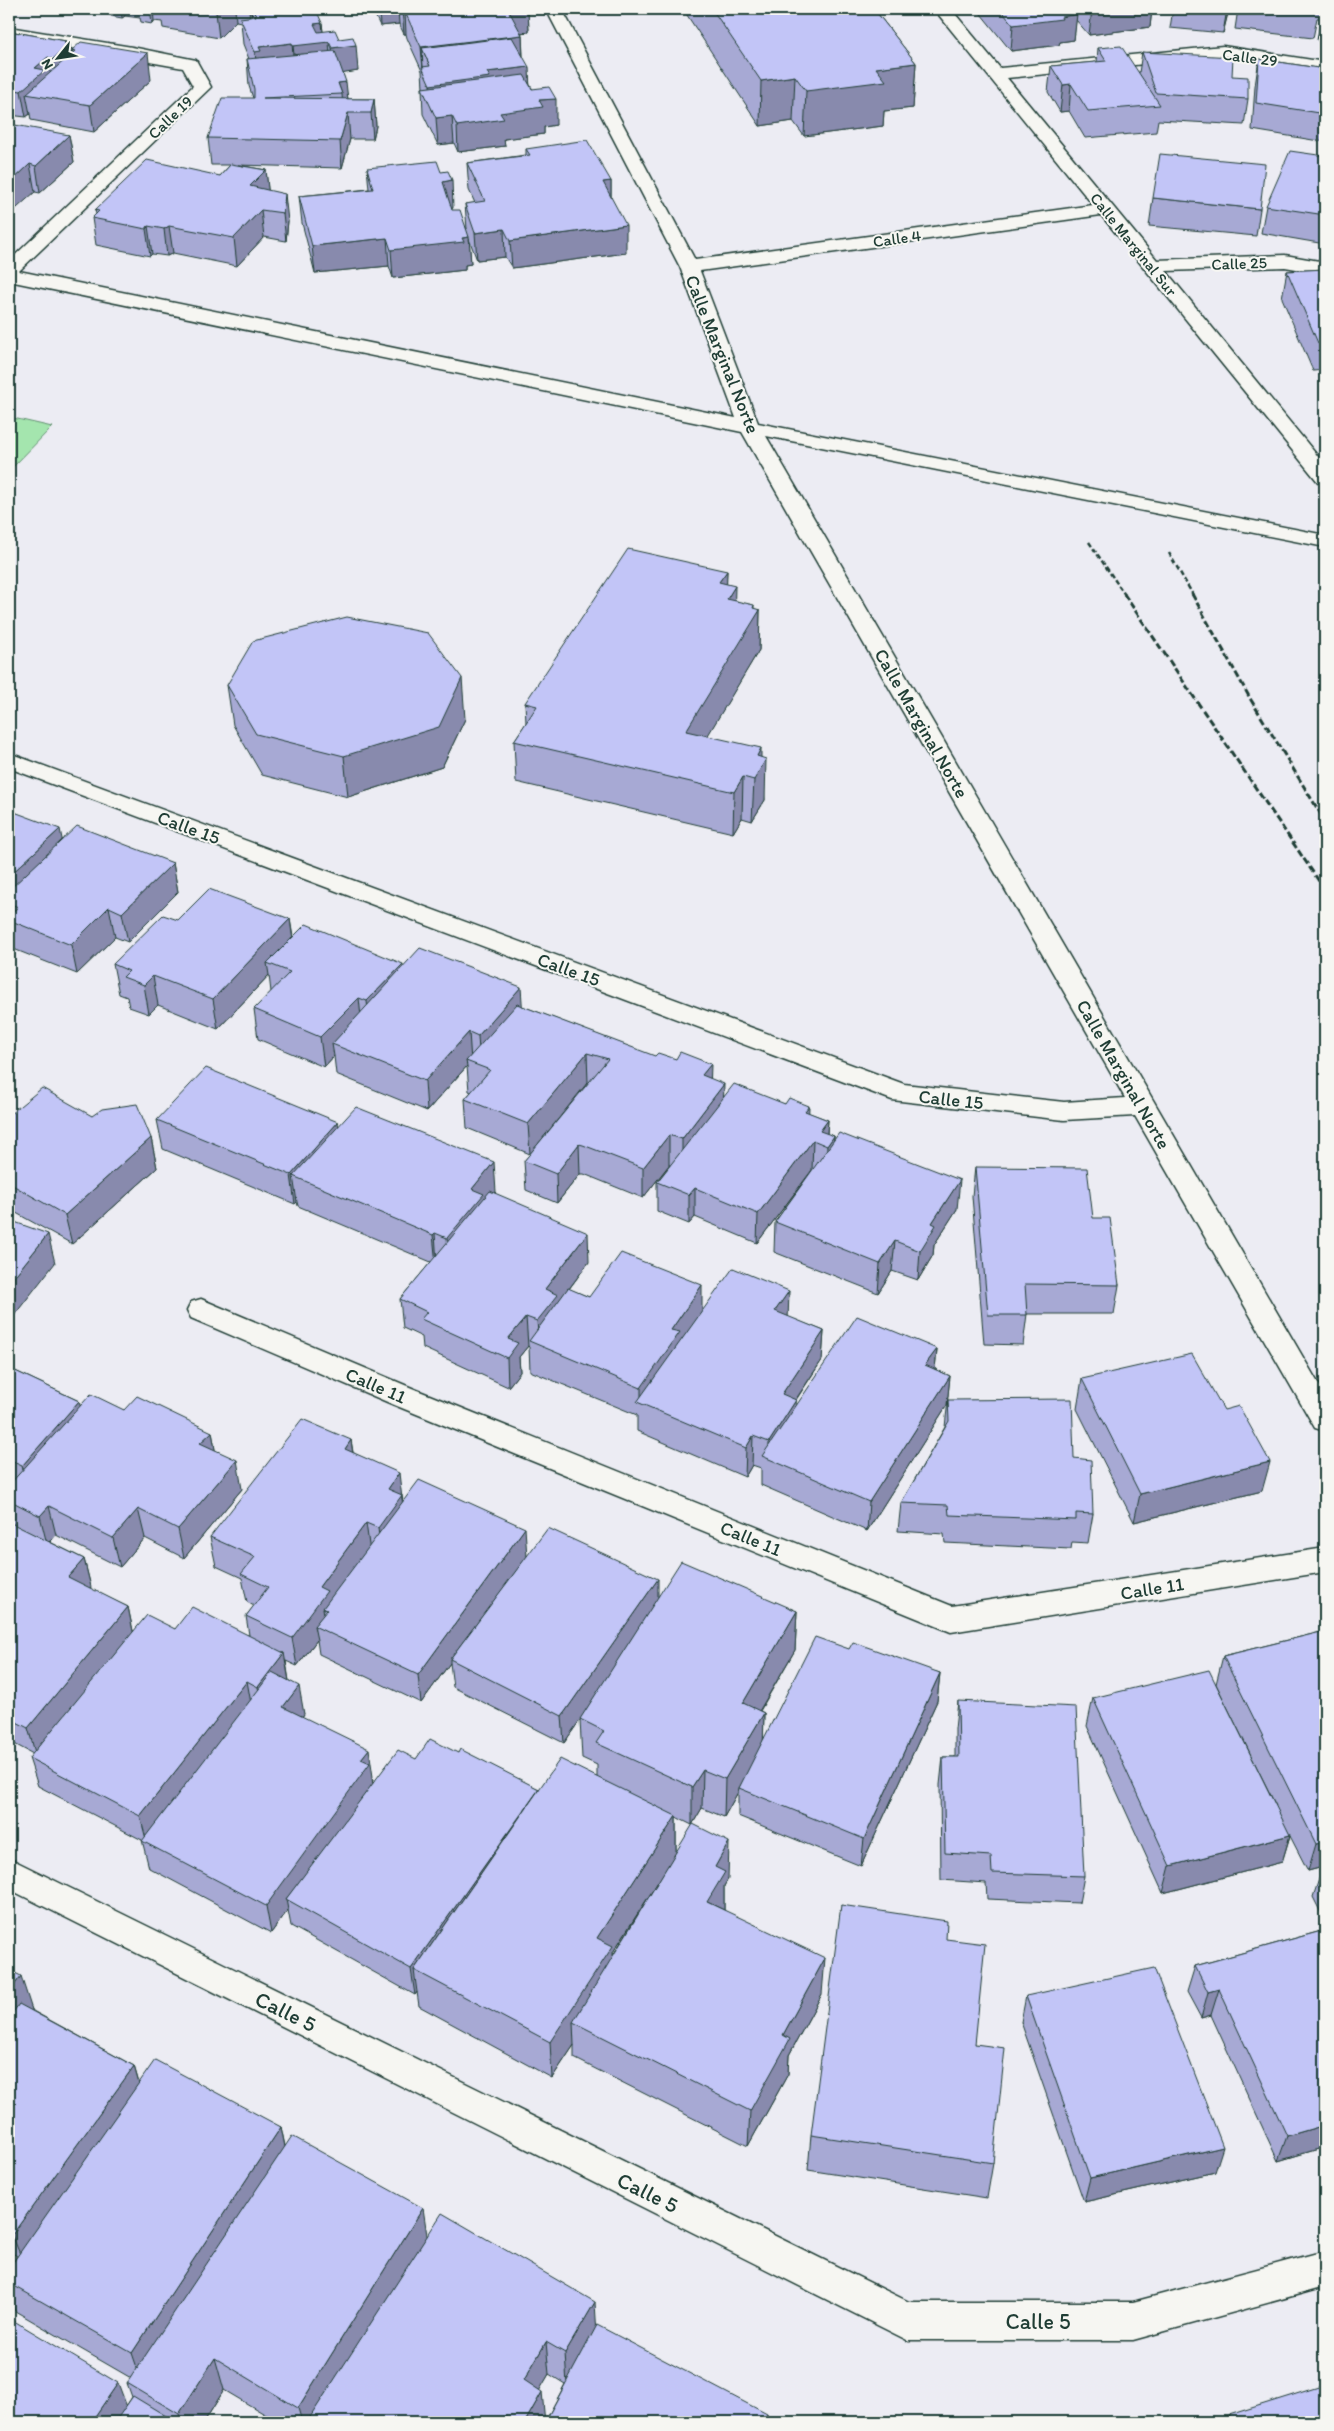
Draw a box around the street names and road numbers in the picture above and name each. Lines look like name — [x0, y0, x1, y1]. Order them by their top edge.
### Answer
street label: Calle 29 — [1221, 45, 1279, 70]
street label: Calle 19 — [144, 92, 197, 143]
street label: Calle Marginal Sur — [1086, 189, 1182, 300]
street label: Calle 4 — [872, 226, 923, 251]
street label: Calle 25 — [1211, 253, 1267, 274]
street label: Calle Marginal Norte — [680, 272, 765, 437]
street label: Calle Marginal Norte — [869, 644, 974, 802]
street label: Calle 15 — [154, 806, 223, 849]
street label: Calle 15 — [534, 948, 603, 991]
street label: Calle Marginal Norte — [1071, 995, 1176, 1153]
street label: Calle 15 — [917, 1085, 984, 1114]
street label: Calle 11 — [342, 1362, 410, 1409]
street label: Calle 11 — [717, 1516, 785, 1561]
street label: Calle 11 — [1119, 1572, 1186, 1605]
street label: Calle 5 — [251, 1985, 321, 2038]
street label: Calle 5 — [613, 2166, 683, 2219]
street label: Calle 5 — [1005, 2308, 1071, 2335]

